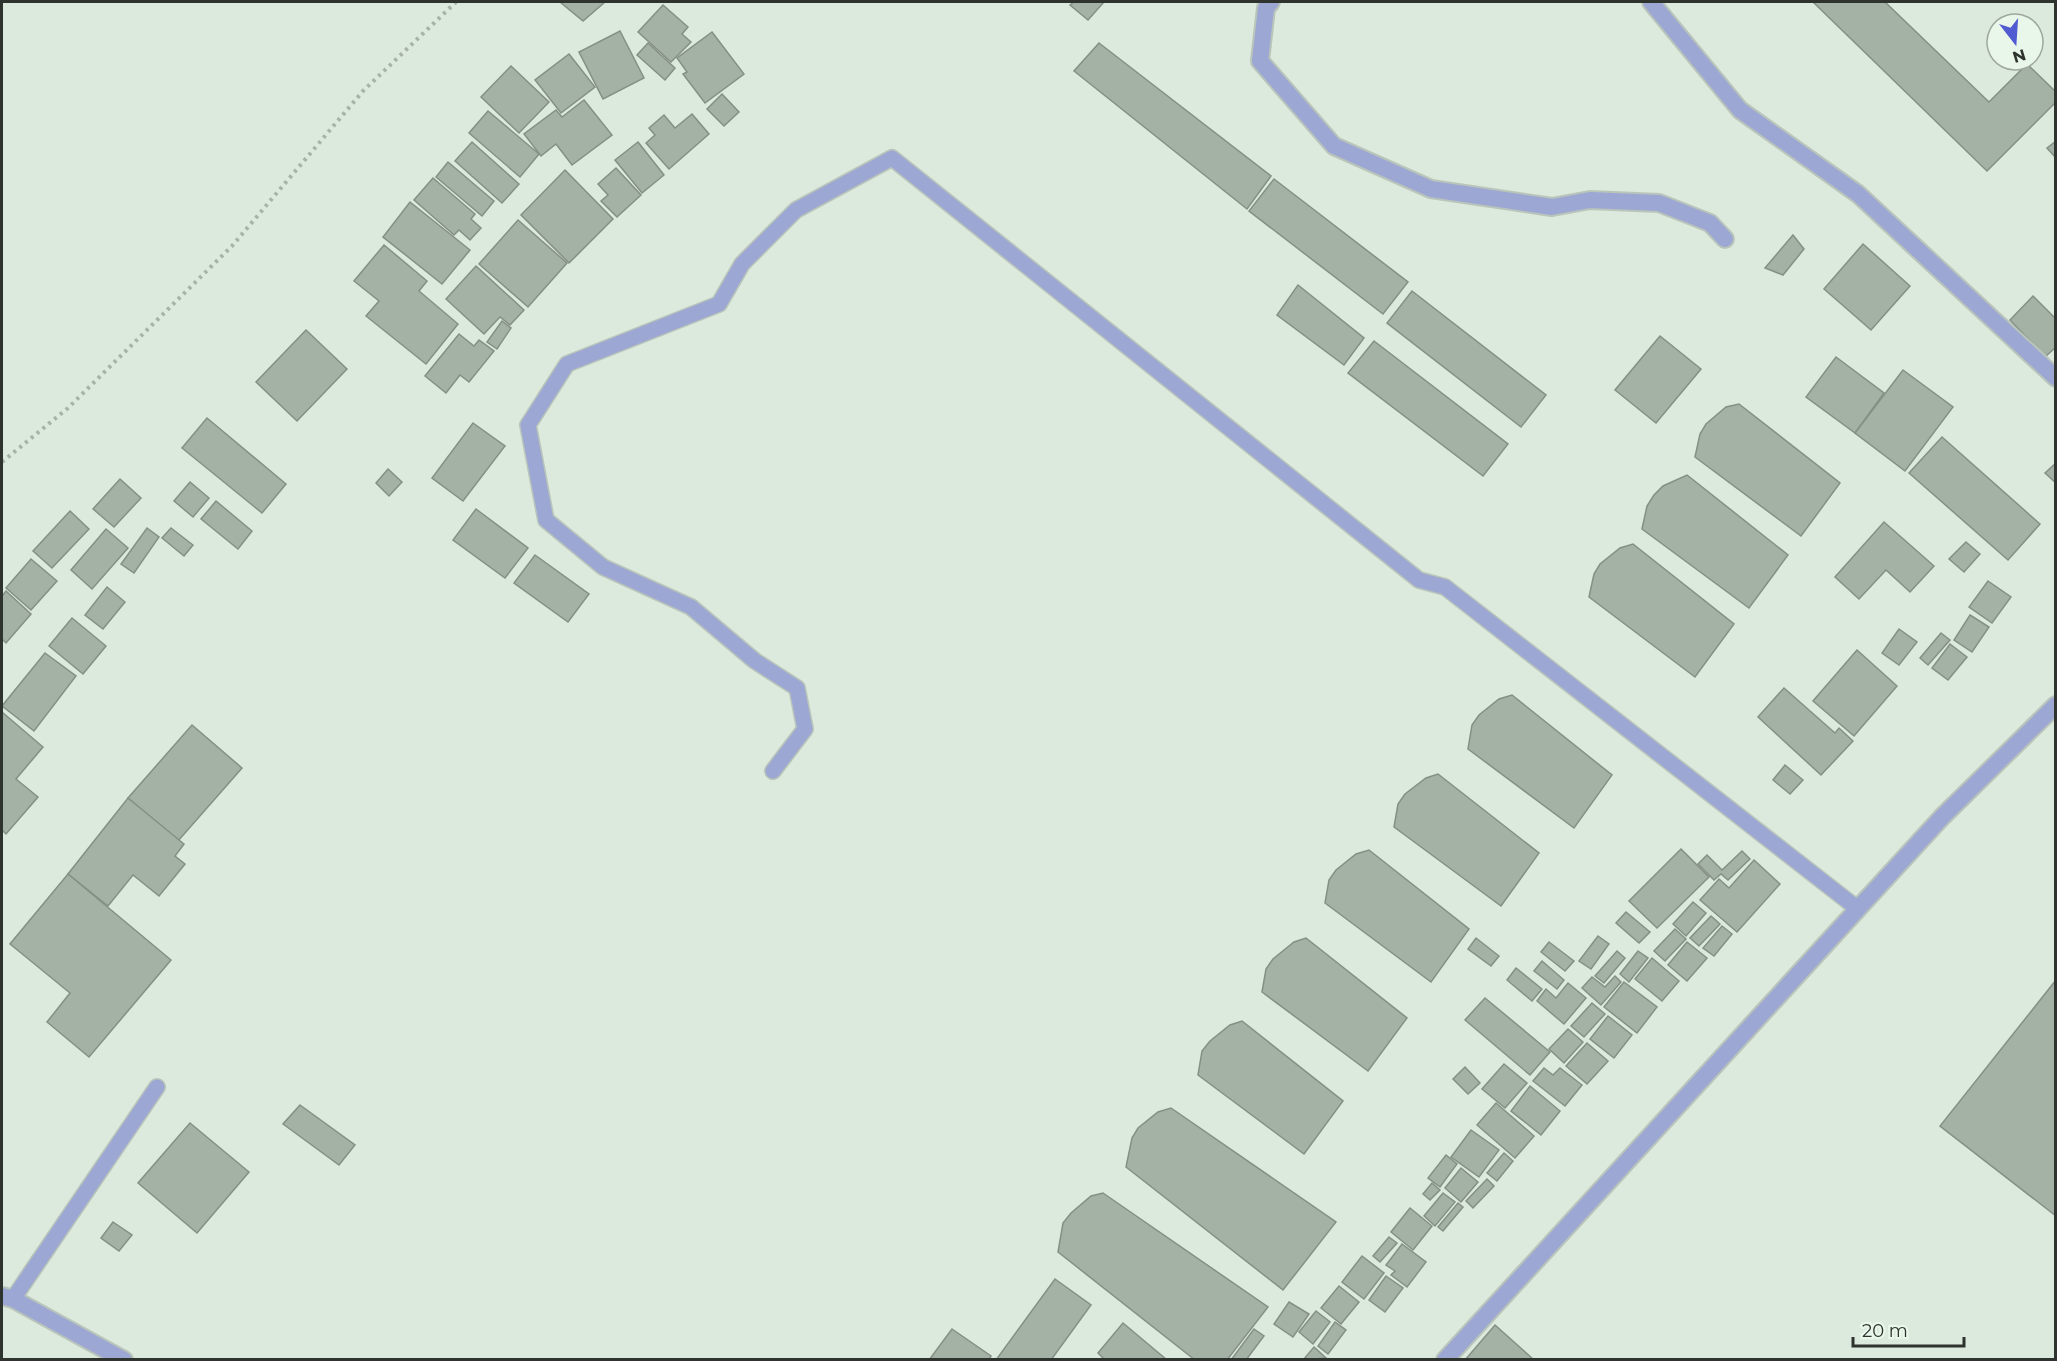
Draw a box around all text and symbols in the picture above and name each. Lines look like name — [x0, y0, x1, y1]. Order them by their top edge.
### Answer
north arrow — [1985, 12, 2045, 72]
text: N — [2010, 45, 2028, 67]
scale bar — [1853, 1310, 1964, 1348]
text: 20 m — [1862, 1320, 1908, 1342]

